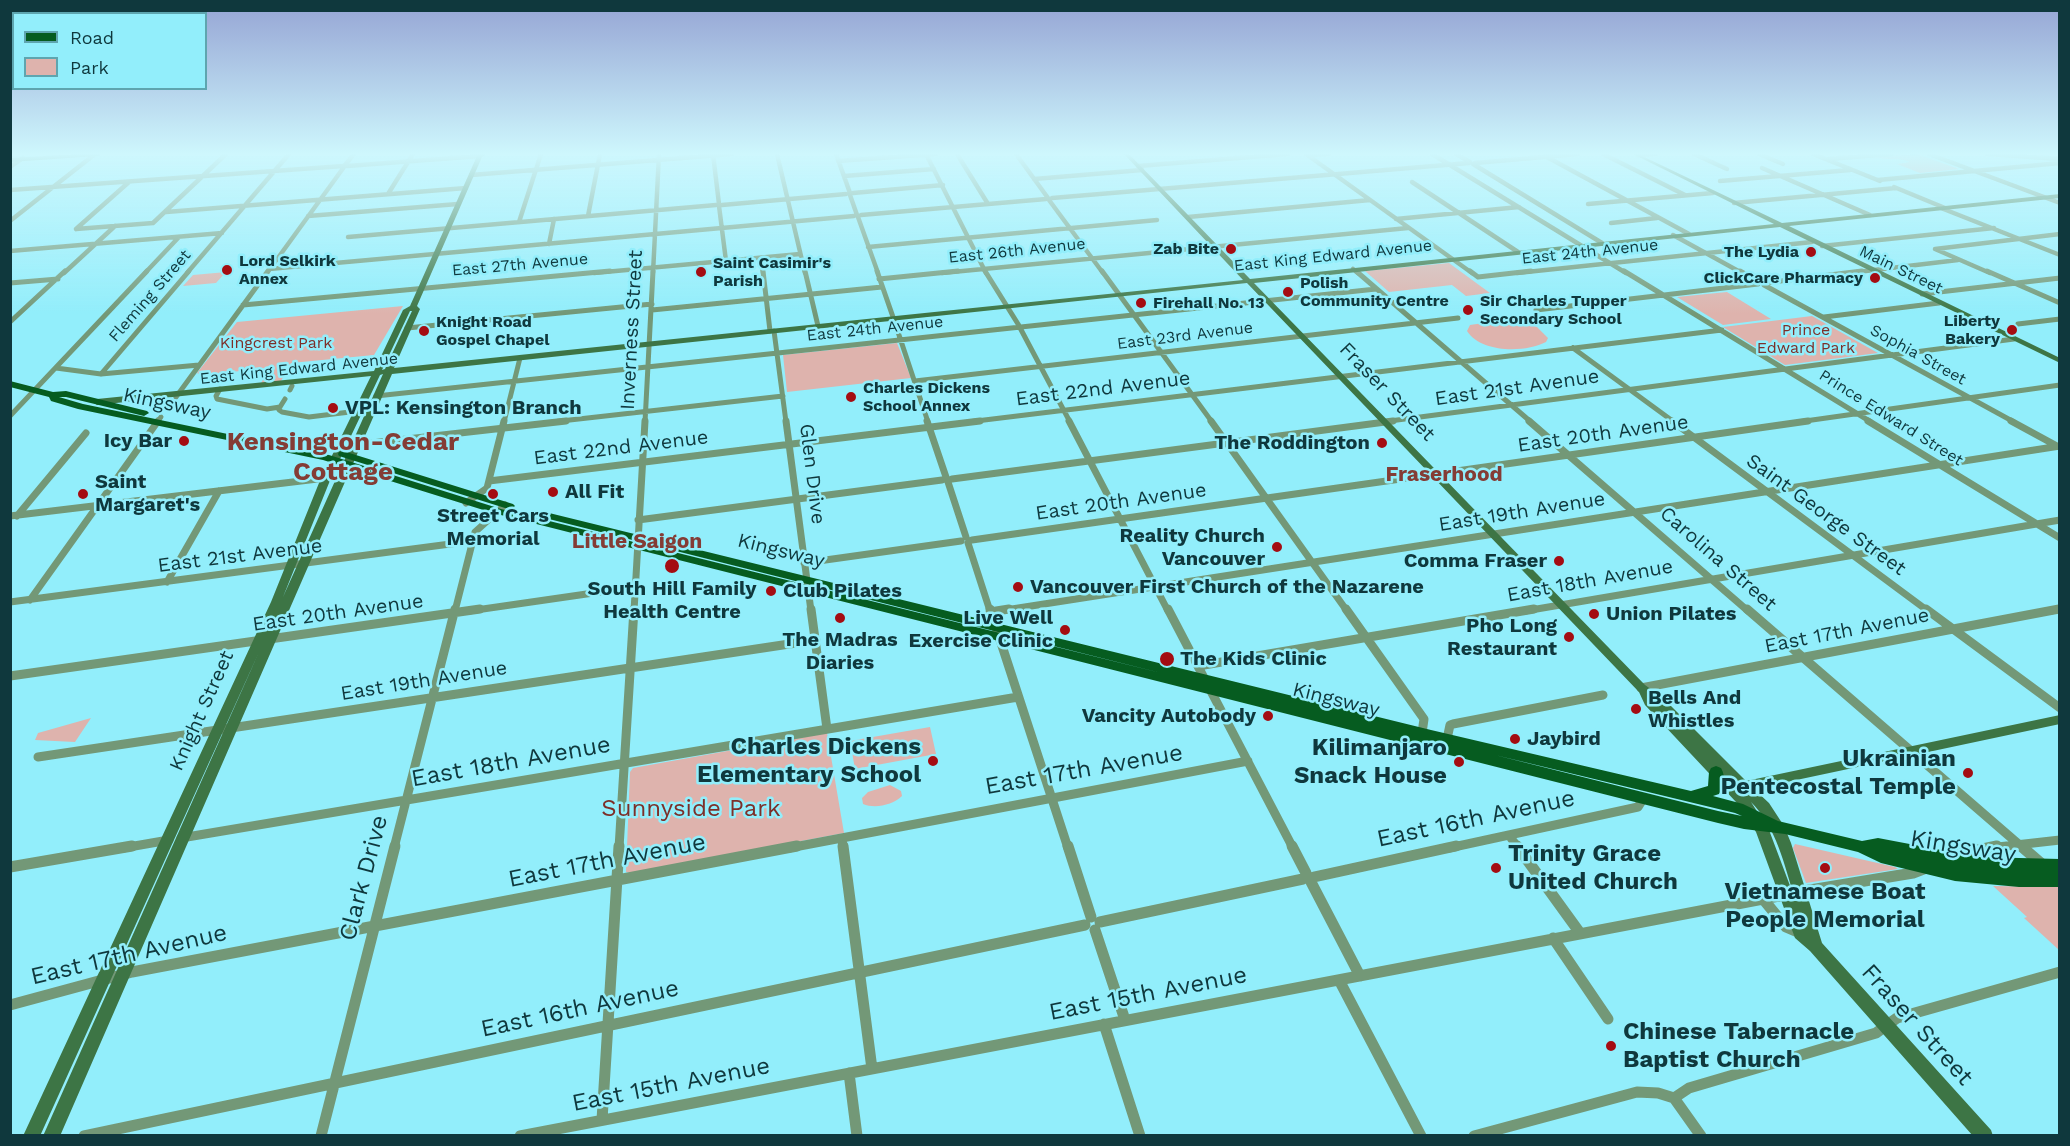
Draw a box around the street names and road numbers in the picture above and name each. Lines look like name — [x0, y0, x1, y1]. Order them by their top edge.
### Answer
street label: East 26th Avenue — [948, 234, 1086, 268]
street label: East 24th Avenue — [1521, 235, 1659, 269]
street label: East King Edward Avenue — [1233, 236, 1433, 276]
street label: Main Street — [1856, 242, 1946, 298]
street label: Fleming Street — [105, 246, 195, 346]
street label: East 27th Avenue — [451, 249, 589, 281]
street label: Inverness Street — [616, 249, 648, 411]
street label: East 24th Avenue — [806, 312, 944, 346]
street label: East 23rd Avenue — [1116, 318, 1254, 354]
street label: Sophia Street — [1867, 321, 1969, 389]
street label: Fraser Street — [1334, 338, 1440, 446]
street label: East King Edward Avenue — [199, 349, 399, 389]
street label: East 21st Avenue — [1433, 365, 1601, 411]
street label: East 22nd Avenue — [1014, 366, 1192, 412]
street label: Prince Edward Street — [1815, 366, 1967, 470]
street label: Kingsway — [121, 383, 213, 425]
street label: East 20th Avenue — [1516, 410, 1690, 458]
street label: Glen Drive — [794, 422, 830, 526]
street label: East 22nd Avenue — [532, 425, 710, 471]
street label: Saint George Street — [1741, 449, 1911, 581]
street label: East 20th Avenue — [1034, 478, 1208, 526]
street label: East 19th Avenue — [1437, 487, 1607, 537]
street label: Carolina Street — [1655, 502, 1781, 616]
street label: Kingsway — [735, 529, 827, 573]
street label: East 21st Avenue — [156, 534, 324, 578]
street label: East 18th Avenue — [1505, 555, 1675, 607]
street label: East 20th Avenue — [251, 589, 425, 637]
street label: East 17th Avenue — [1763, 603, 1931, 659]
street label: Knight Street — [165, 647, 239, 775]
street label: East 19th Avenue — [339, 656, 509, 706]
street label: Kingsway — [1290, 678, 1382, 722]
street label: East 18th Avenue — [409, 730, 613, 794]
street label: East 17th Avenue — [983, 738, 1185, 802]
street label: East 16th Avenue — [1374, 784, 1578, 854]
street label: Clark Drive — [333, 812, 395, 944]
street label: Kingsway — [1908, 824, 2018, 870]
street label: East 17th Avenue — [506, 828, 708, 894]
street label: East 17th Avenue — [28, 918, 230, 992]
street label: Fraser Street — [1855, 958, 1979, 1092]
street label: East 15th Avenue — [1047, 961, 1249, 1027]
street label: East 16th Avenue — [478, 974, 682, 1044]
street label: East 15th Avenue — [570, 1052, 772, 1118]

